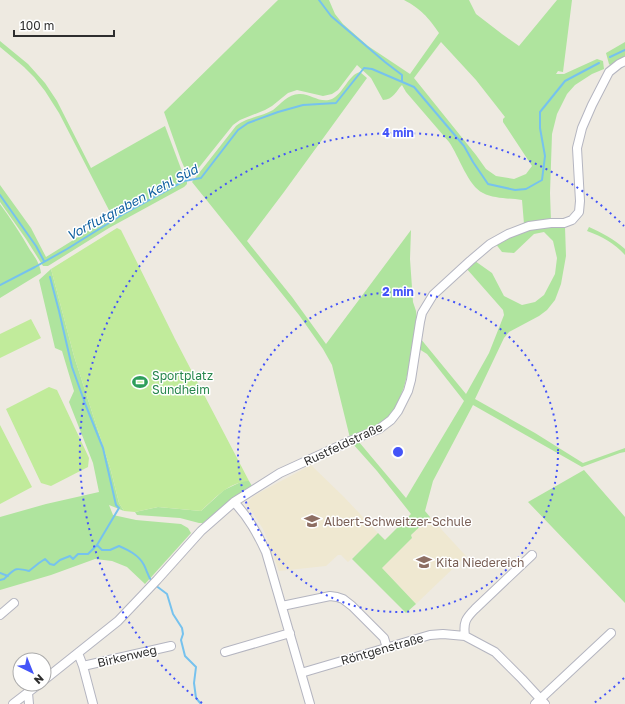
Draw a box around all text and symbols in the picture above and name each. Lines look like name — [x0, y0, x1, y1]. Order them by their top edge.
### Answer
scale bar — [14, 12, 114, 38]
text: 100 m — [20, 18, 54, 33]
text: 4 min — [382, 125, 414, 140]
water label: Vorflutgraben Kehl Süd — [64, 160, 202, 243]
text: 2 min — [382, 284, 414, 299]
place label: Sportplatz Sundheim — [152, 368, 213, 397]
sports icon: Sportplatz Sundheim — [131, 373, 149, 391]
street label: Rustfeldstraße — [301, 419, 385, 469]
centre of rings — [391, 445, 405, 459]
school or university icon: Albert-Schweitzer-Schule — [303, 512, 321, 530]
place label: Albert-Schweitzer-Schule — [324, 514, 471, 529]
school or university icon: Kita Niedereich — [415, 553, 433, 571]
place label: Kita Niedereich — [436, 555, 524, 570]
street label: Röntgenstraße — [339, 630, 425, 668]
street label: Birkenweg — [96, 642, 158, 670]
north arrow — [12, 652, 52, 692]
text: N — [32, 672, 47, 687]

